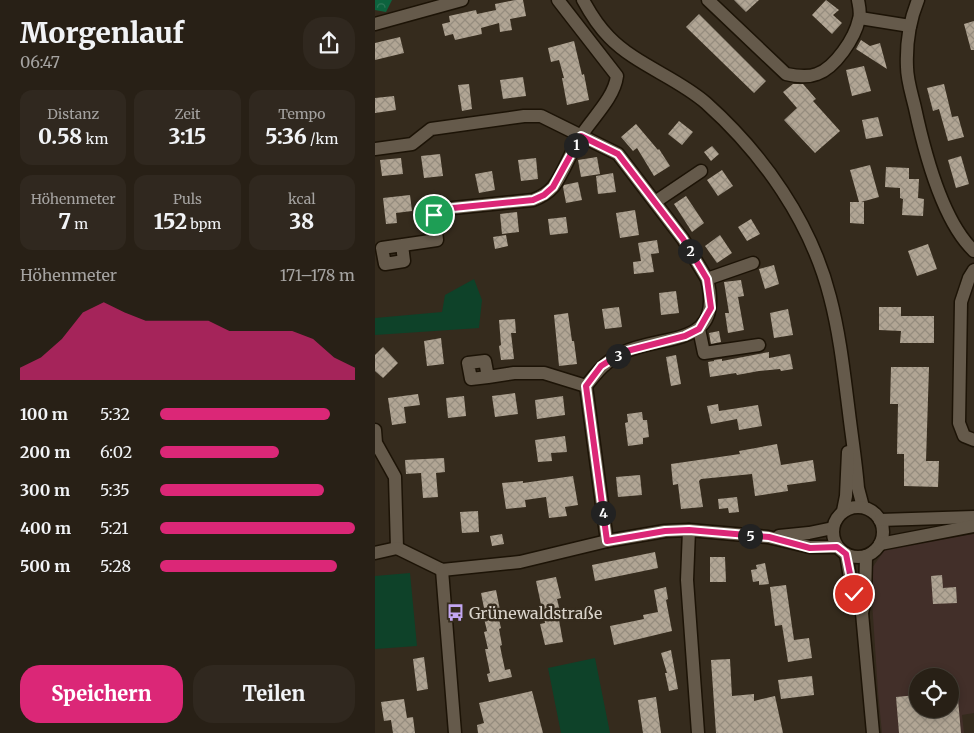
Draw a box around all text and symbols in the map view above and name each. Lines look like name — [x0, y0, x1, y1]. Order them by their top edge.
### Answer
text: Morgenlauf — [20, 15, 184, 51]
button: share — [303, 17, 355, 69]
text: 06:47 — [20, 52, 60, 72]
text: Distanz — [47, 105, 99, 123]
text: Zeit — [174, 105, 201, 123]
text: Tempo — [278, 105, 326, 123]
text: 0.58 — [38, 123, 82, 150]
text: 3:15 — [169, 123, 206, 150]
text: 5:36 — [265, 123, 307, 150]
text: km — [82, 130, 108, 148]
text: /km — [307, 130, 338, 148]
pin: 1 — [563, 132, 589, 158]
text: 1 — [573, 136, 580, 154]
text: Höhenmeter — [31, 190, 116, 208]
text: Puls — [173, 190, 202, 208]
text: kcal — [288, 190, 316, 208]
pin — [413, 194, 455, 236]
icon: arrive — [420, 201, 448, 229]
text: 7 — [58, 208, 71, 235]
text: 152 — [154, 208, 187, 235]
text: 38 — [289, 208, 314, 235]
text: m — [71, 215, 88, 233]
text: bpm — [187, 215, 221, 233]
pin: 2 — [677, 238, 703, 264]
text: 2 — [686, 242, 695, 260]
text: Höhenmeter — [20, 265, 117, 285]
text: 171–178 m — [280, 265, 355, 285]
pin: 3 — [605, 344, 631, 368]
text: 3 — [614, 347, 623, 365]
text: 100 m — [20, 404, 68, 424]
text: 5:32 — [100, 404, 130, 424]
text: 200 m — [20, 442, 70, 462]
text: 6:02 — [100, 442, 132, 462]
text: 300 m — [20, 480, 70, 500]
text: 5:35 — [100, 480, 130, 500]
pin: 4 — [591, 500, 615, 526]
text: 4 — [599, 504, 608, 522]
text: 400 m — [20, 518, 71, 538]
text: 5:21 — [100, 518, 128, 538]
pin: 5 — [737, 524, 763, 548]
text: 5 — [746, 527, 755, 545]
text: 500 m — [20, 556, 70, 576]
text: 5:28 — [100, 556, 131, 576]
pin — [833, 573, 875, 615]
icon: check — [840, 580, 868, 608]
bus stop icon: Grünewaldstraße — [445, 603, 465, 623]
place label: Grünewaldstraße — [469, 603, 602, 623]
button: Speichern — [20, 665, 183, 723]
button: Teilen — [193, 665, 355, 723]
map controls — [909, 668, 959, 718]
button: locate — [909, 668, 959, 718]

